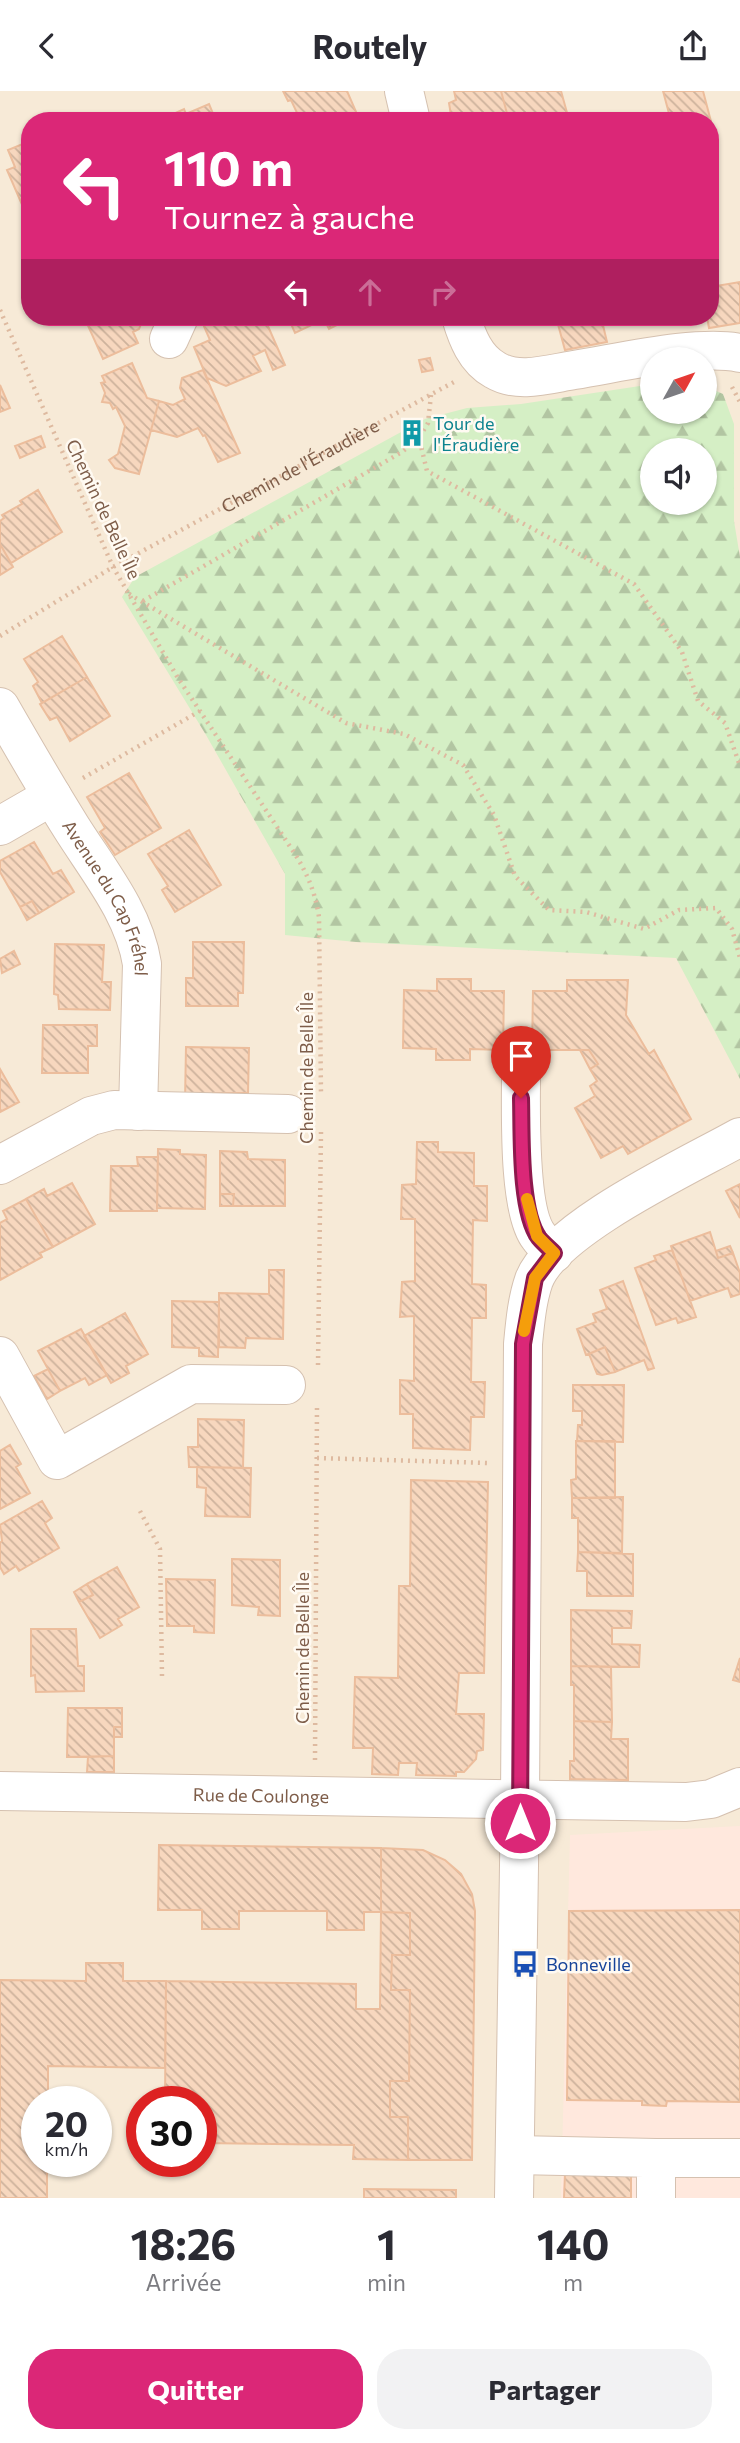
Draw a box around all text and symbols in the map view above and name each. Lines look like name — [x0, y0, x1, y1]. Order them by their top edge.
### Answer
text: Routely — [313, 26, 427, 66]
icon: back — [28, 27, 66, 65]
icon: share — [674, 27, 712, 65]
text: 110 m — [164, 136, 293, 196]
icon: left — [49, 140, 140, 231]
text: Tournez à gauche — [164, 196, 415, 236]
icon: left — [278, 273, 316, 311]
icon: ahead — [351, 273, 389, 311]
icon: right — [424, 273, 462, 311]
north arrow — [640, 347, 718, 423]
map controls — [640, 347, 717, 515]
place label: Tour de l'Éraudière — [433, 412, 519, 455]
street label: Chemin de l'Éraudière — [217, 414, 382, 517]
building icon: Tour de l'Éraudière — [397, 418, 427, 448]
street label: Chemin de Belle Île — [62, 436, 146, 582]
button: sound — [640, 438, 717, 515]
street label: Avenue du Cap Fréhel — [58, 816, 153, 976]
street label: Chemin de Belle Île — [295, 992, 317, 1144]
pin — [491, 1026, 551, 1098]
icon: arrive — [502, 1037, 540, 1075]
street label: Chemin de Belle Île — [291, 1572, 313, 1724]
street label: Rue de Coulonge — [193, 1783, 329, 1807]
position arrow — [483, 1786, 557, 1860]
bus stop icon: Bonneville — [510, 1949, 540, 1979]
place label: Bonneville — [546, 1953, 631, 1975]
speed limit sign: 30 — [126, 2086, 217, 2177]
text: 20 — [45, 2101, 88, 2144]
text: km/h — [45, 2138, 88, 2160]
text: 18:26 — [131, 2217, 236, 2269]
text: 1 — [377, 2217, 396, 2269]
text: 140 — [537, 2217, 609, 2269]
text: Arrivée — [146, 2268, 221, 2296]
text: min — [367, 2268, 406, 2296]
text: m — [563, 2268, 583, 2296]
button: Quitter — [28, 2349, 363, 2429]
button: Partager — [377, 2349, 712, 2429]

